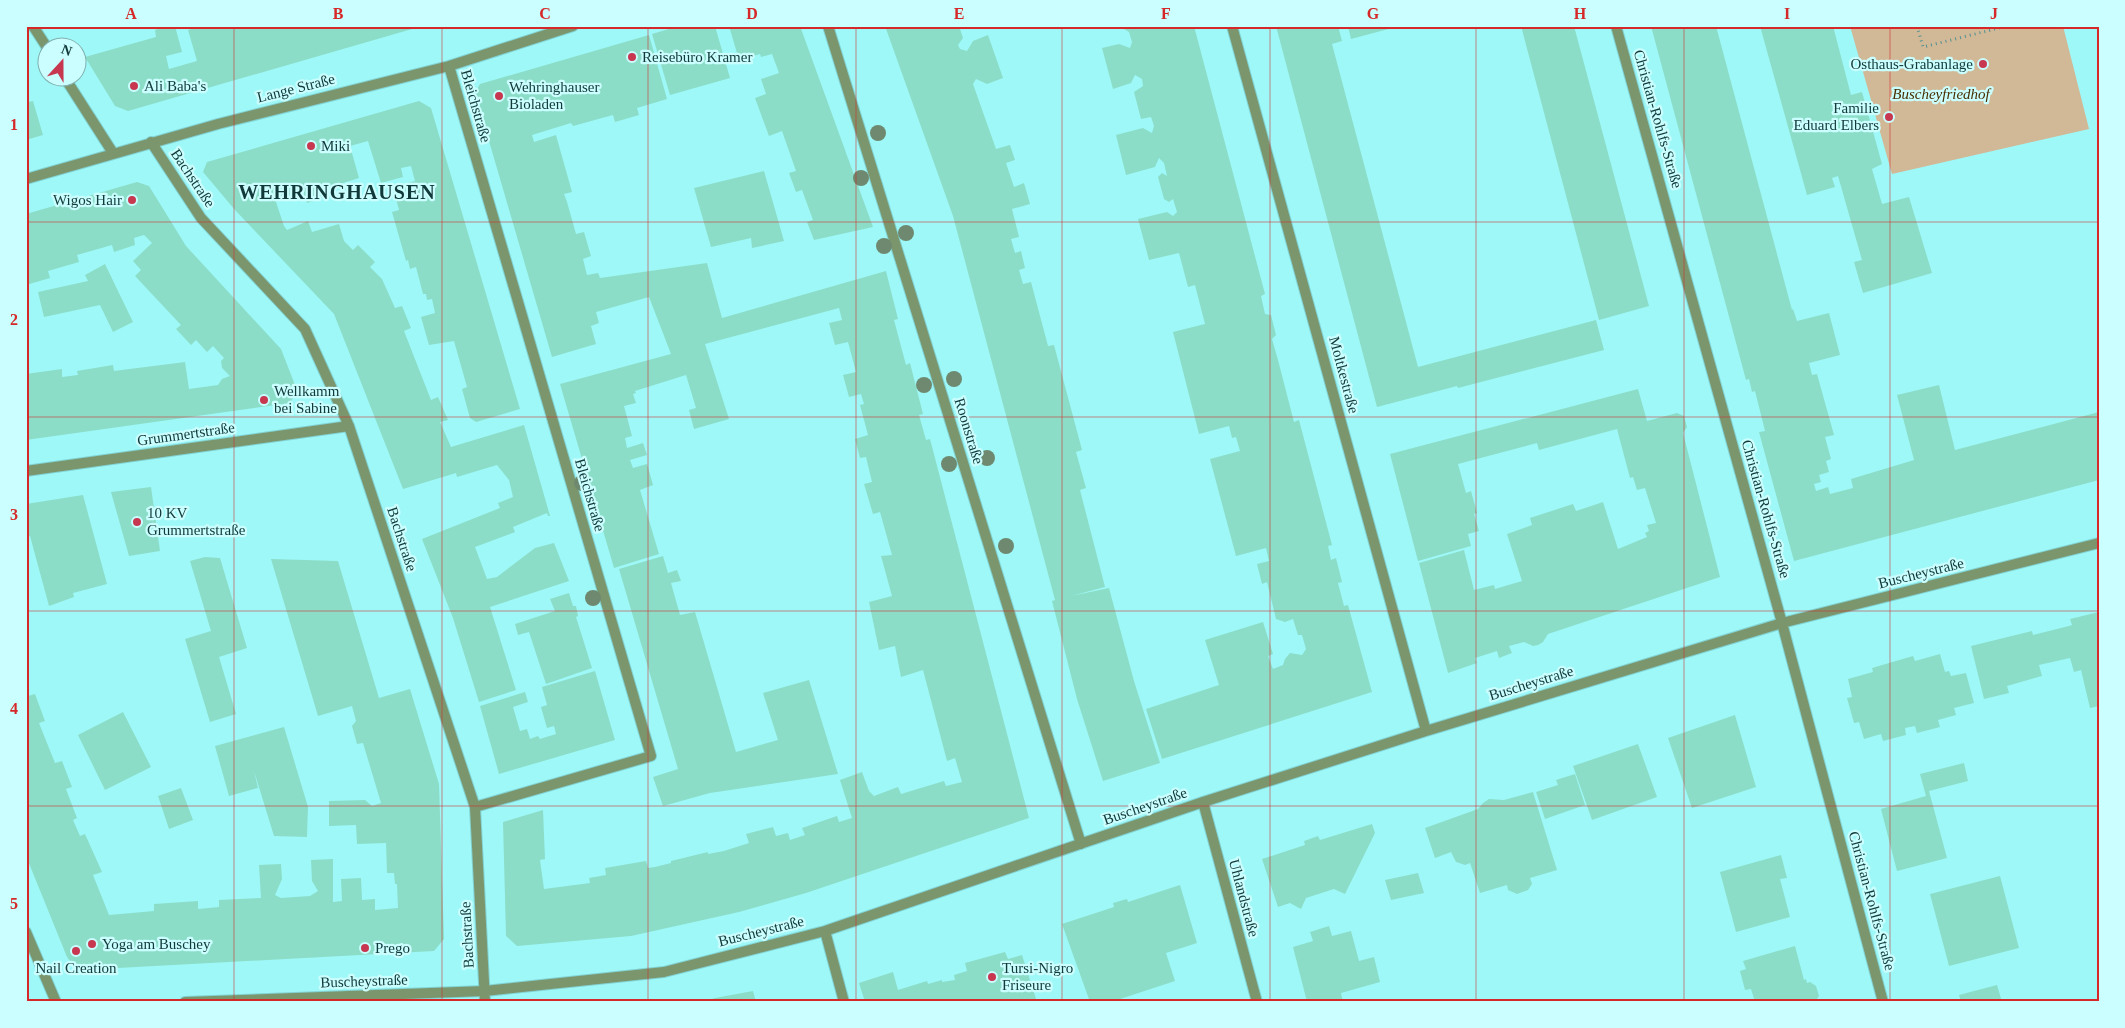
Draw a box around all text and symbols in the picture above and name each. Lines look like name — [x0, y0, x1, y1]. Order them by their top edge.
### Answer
text: A — [125, 5, 137, 22]
text: B — [333, 5, 344, 22]
text: C — [539, 5, 551, 22]
text: D — [746, 5, 758, 22]
text: E — [954, 5, 964, 22]
text: F — [1161, 5, 1171, 22]
text: G — [1367, 5, 1380, 22]
text: H — [1574, 5, 1587, 22]
text: I — [1784, 5, 1790, 22]
text: J — [1990, 5, 1998, 22]
north arrow — [38, 38, 88, 88]
text: N — [59, 42, 74, 59]
street label: Christian-Rohlfs-Straße — [1631, 48, 1686, 190]
place label: Reisebüro Kramer — [642, 49, 752, 65]
marker: Reisebüro Kramer — [626, 51, 638, 63]
place label: Osthaus-Grabanlage — [1851, 56, 1973, 72]
marker: Osthaus-Grabanlage — [1977, 58, 1989, 70]
street label: Bleichstraße — [458, 68, 494, 145]
street label: Lange Straße — [255, 71, 337, 105]
place label: Ali Baba's — [144, 78, 206, 94]
place label: Wehringhauser Bioladen — [509, 79, 599, 112]
marker: Ali Baba's — [128, 80, 140, 92]
park label: Buscheyfriedhof — [1892, 86, 1992, 102]
marker: Wehringhauser Bioladen — [493, 90, 505, 102]
place label: Familie Eduard Elbers — [1794, 100, 1879, 133]
marker: Familie Eduard Elbers — [1883, 111, 1895, 123]
text: 1 — [10, 116, 18, 133]
place label: Miki — [321, 138, 350, 154]
marker: Miki — [305, 140, 317, 152]
street label: Bachstraße — [168, 146, 218, 210]
district label: WEHRINGHAUSEN — [238, 181, 436, 203]
place label: Wigos Hair — [53, 192, 122, 208]
marker: Wigos Hair — [126, 194, 138, 206]
text: 2 — [10, 311, 18, 328]
street label: Moltkestraße — [1326, 335, 1362, 416]
place label: Wellkamm bei Sabine — [274, 383, 340, 416]
marker: Wellkamm bei Sabine — [258, 394, 270, 406]
street label: Roonstraße — [951, 396, 987, 466]
street label: Grummertstraße — [136, 419, 236, 449]
street label: Christian-Rohlfs-Straße — [1739, 438, 1794, 580]
street label: Bleichstraße — [572, 457, 608, 534]
place label: 10 KV Grummertstraße — [147, 505, 246, 538]
street label: Bachstraße — [384, 505, 420, 573]
text: 3 — [10, 506, 18, 523]
marker: 10 KV Grummertstraße — [131, 516, 143, 528]
street label: Buscheystraße — [1877, 555, 1966, 591]
street label: Buscheystraße — [1487, 662, 1575, 703]
text: 4 — [10, 700, 18, 717]
street label: Buscheystraße — [1101, 784, 1189, 828]
street label: Christian-Rohlfs-Straße — [1846, 830, 1898, 973]
street label: Uhlandstraße — [1226, 857, 1262, 939]
text: 5 — [10, 895, 18, 912]
street label: Bachstraße — [457, 901, 477, 969]
street label: Buscheystraße — [717, 913, 806, 949]
place label: Yoga am Buschey — [102, 936, 211, 952]
marker: Yoga am Buschey — [86, 938, 98, 950]
place label: Prego — [375, 940, 410, 956]
marker: Prego — [359, 942, 371, 954]
marker: Nail Creation — [70, 945, 82, 957]
place label: Nail Creation — [35, 960, 117, 976]
place label: Tursi-Nigro Friseure — [1002, 960, 1073, 993]
street label: Buscheystraße — [320, 971, 408, 991]
marker: Tursi-Nigro Friseure — [986, 971, 998, 983]

